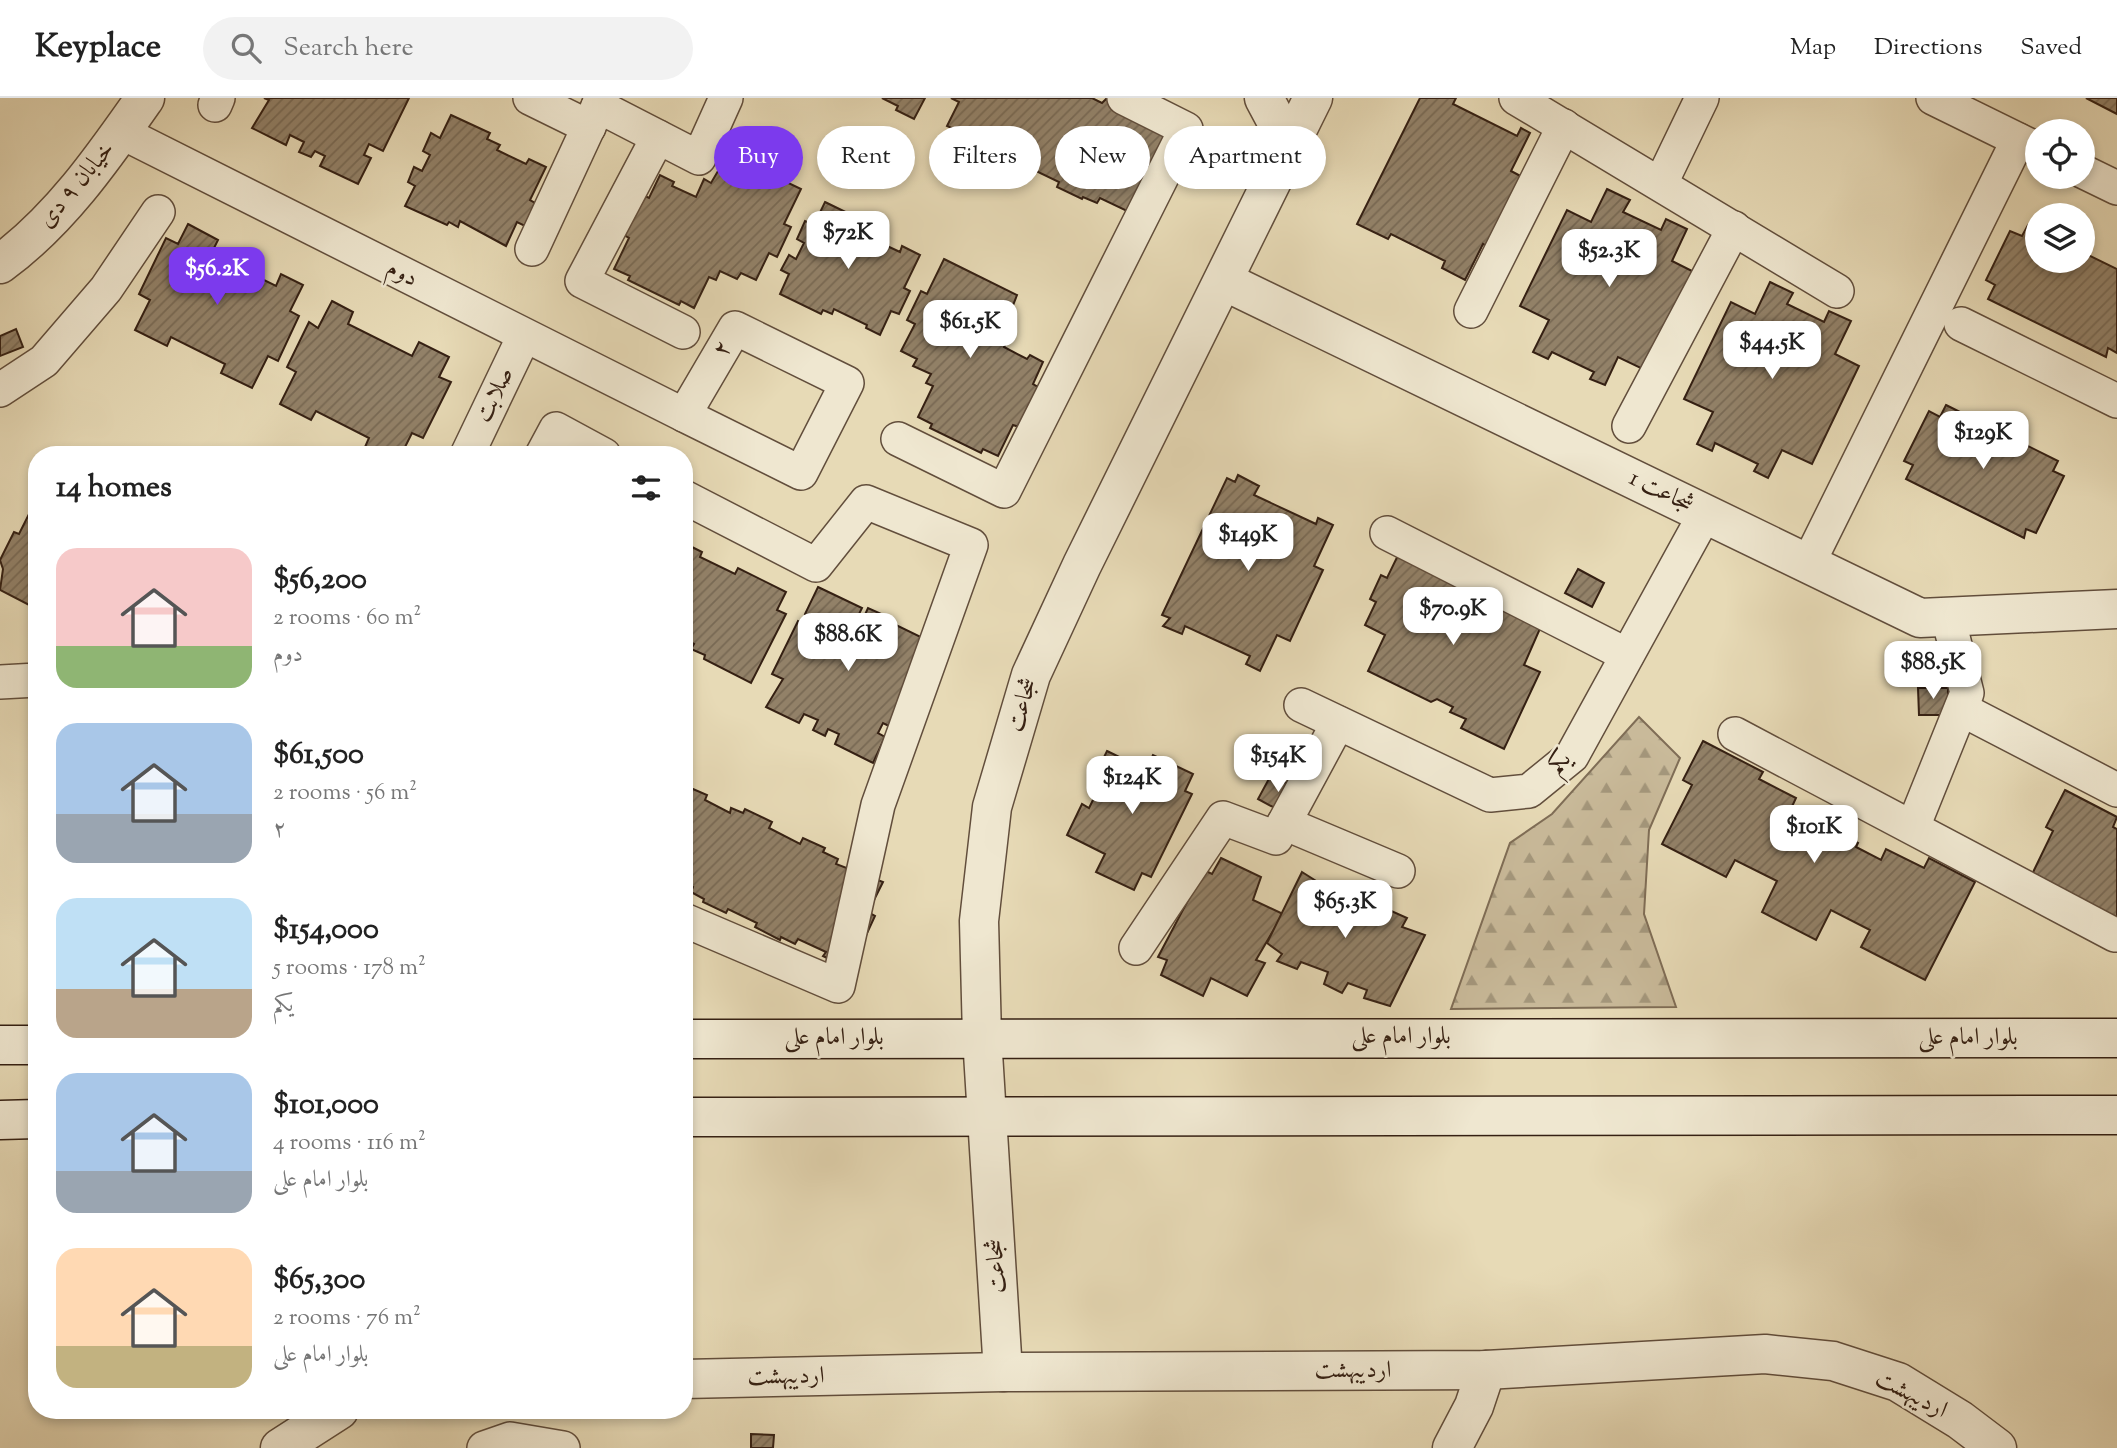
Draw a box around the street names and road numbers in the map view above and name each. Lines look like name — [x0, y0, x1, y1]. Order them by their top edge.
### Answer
street label: خیابان ۹ دی — [30, 134, 124, 236]
street label: دوم — [379, 252, 424, 298]
street label: ۲ — [705, 334, 741, 364]
street label: صلابت — [467, 362, 523, 428]
street label: شجاعت 1 — [1623, 462, 1699, 522]
street label: شجاعت — [999, 674, 1047, 736]
street label: یکم — [1541, 742, 1583, 785]
street label: بلوار امام علی — [1351, 1020, 1451, 1056]
street label: بلوار امام علی — [784, 1021, 884, 1057]
street label: بلوار امام علی — [1918, 1021, 2018, 1057]
street label: شجاعت — [979, 1238, 1015, 1294]
street label: اردیبهشت — [1315, 1354, 1392, 1388]
street label: اردیبهشت — [747, 1359, 825, 1395]
street label: اردیبهشت — [1869, 1362, 1953, 1428]

